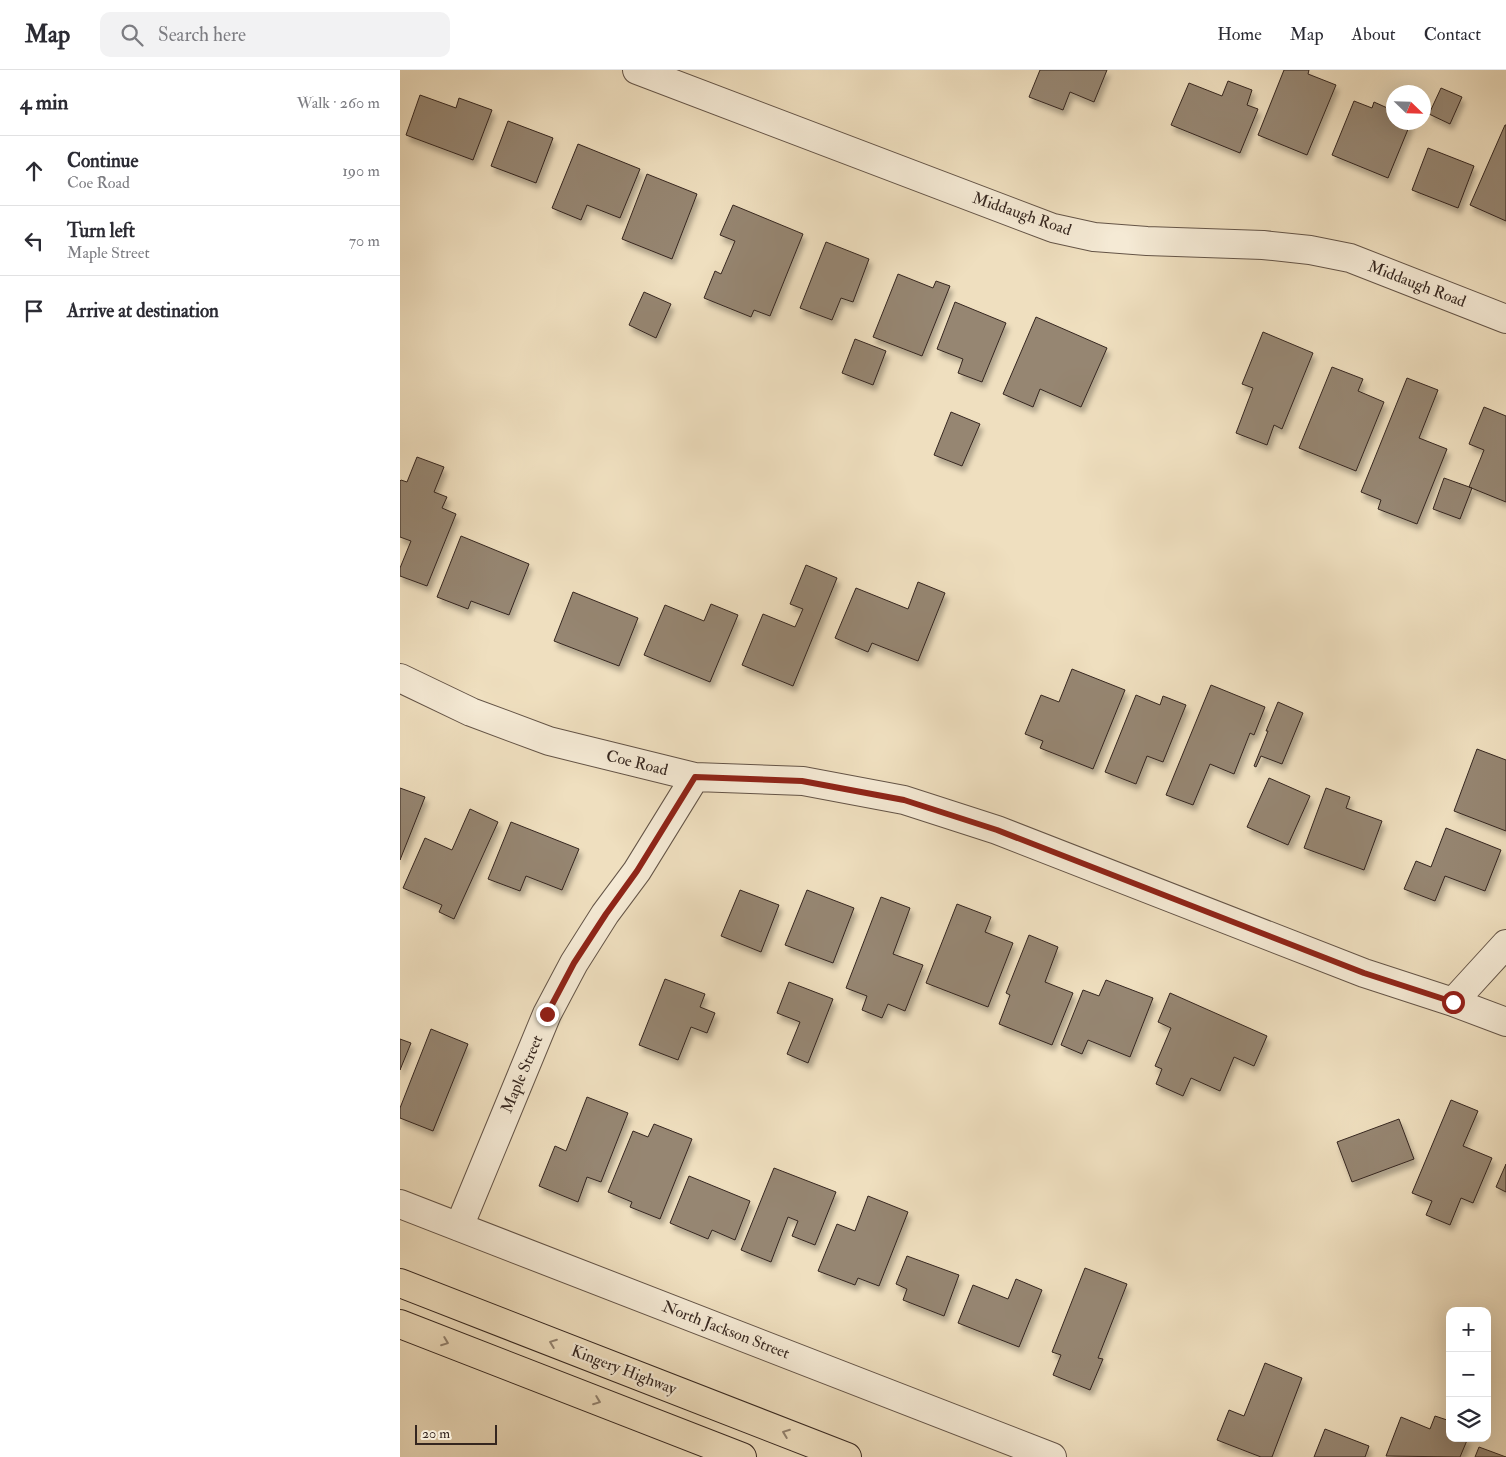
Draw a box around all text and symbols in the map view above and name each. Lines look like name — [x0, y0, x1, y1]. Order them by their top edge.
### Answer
search box — [100, 12, 450, 57]
text: Map — [25, 19, 70, 50]
icon: search — [118, 21, 146, 49]
text: Search here — [158, 23, 246, 47]
text: Home — [1217, 23, 1262, 46]
text: Map — [1290, 23, 1324, 46]
text: About — [1352, 23, 1396, 46]
text: Contact — [1424, 23, 1481, 46]
north arrow — [1386, 85, 1431, 130]
text: 4 min — [20, 89, 68, 116]
text: Walk · 260 m — [297, 93, 380, 113]
text: Continue — [67, 149, 138, 173]
icon: ahead — [20, 157, 48, 185]
text: 190 m — [342, 161, 380, 181]
text: Coe Road — [67, 173, 130, 193]
street label: Middaugh Road — [970, 188, 1074, 240]
text: Turn left — [67, 219, 135, 243]
icon: left — [20, 227, 48, 255]
text: 70 m — [349, 231, 380, 251]
text: Maple Street — [67, 243, 150, 263]
street label: Middaugh Road — [1365, 256, 1469, 312]
icon: arrive — [20, 297, 48, 325]
text: Arrive at destination — [67, 299, 219, 323]
street label: Coe Road — [604, 746, 670, 780]
route start — [1442, 991, 1465, 1014]
route end — [536, 1003, 559, 1026]
street label: Maple Street — [497, 1032, 548, 1116]
street label: North Jackson Street — [659, 1297, 792, 1364]
map controls — [1446, 1307, 1491, 1442]
button: + — [1446, 1307, 1491, 1352]
one-way arrow — [441, 1336, 449, 1346]
one-way arrow — [549, 1338, 557, 1348]
street label: Kingery Highway — [568, 1341, 680, 1400]
button: − — [1446, 1352, 1491, 1397]
one-way arrow — [592, 1394, 601, 1405]
button: layers — [1446, 1397, 1491, 1442]
scale bar — [415, 1422, 498, 1445]
text: 20 m — [422, 1425, 450, 1442]
one-way arrow — [782, 1429, 791, 1439]

